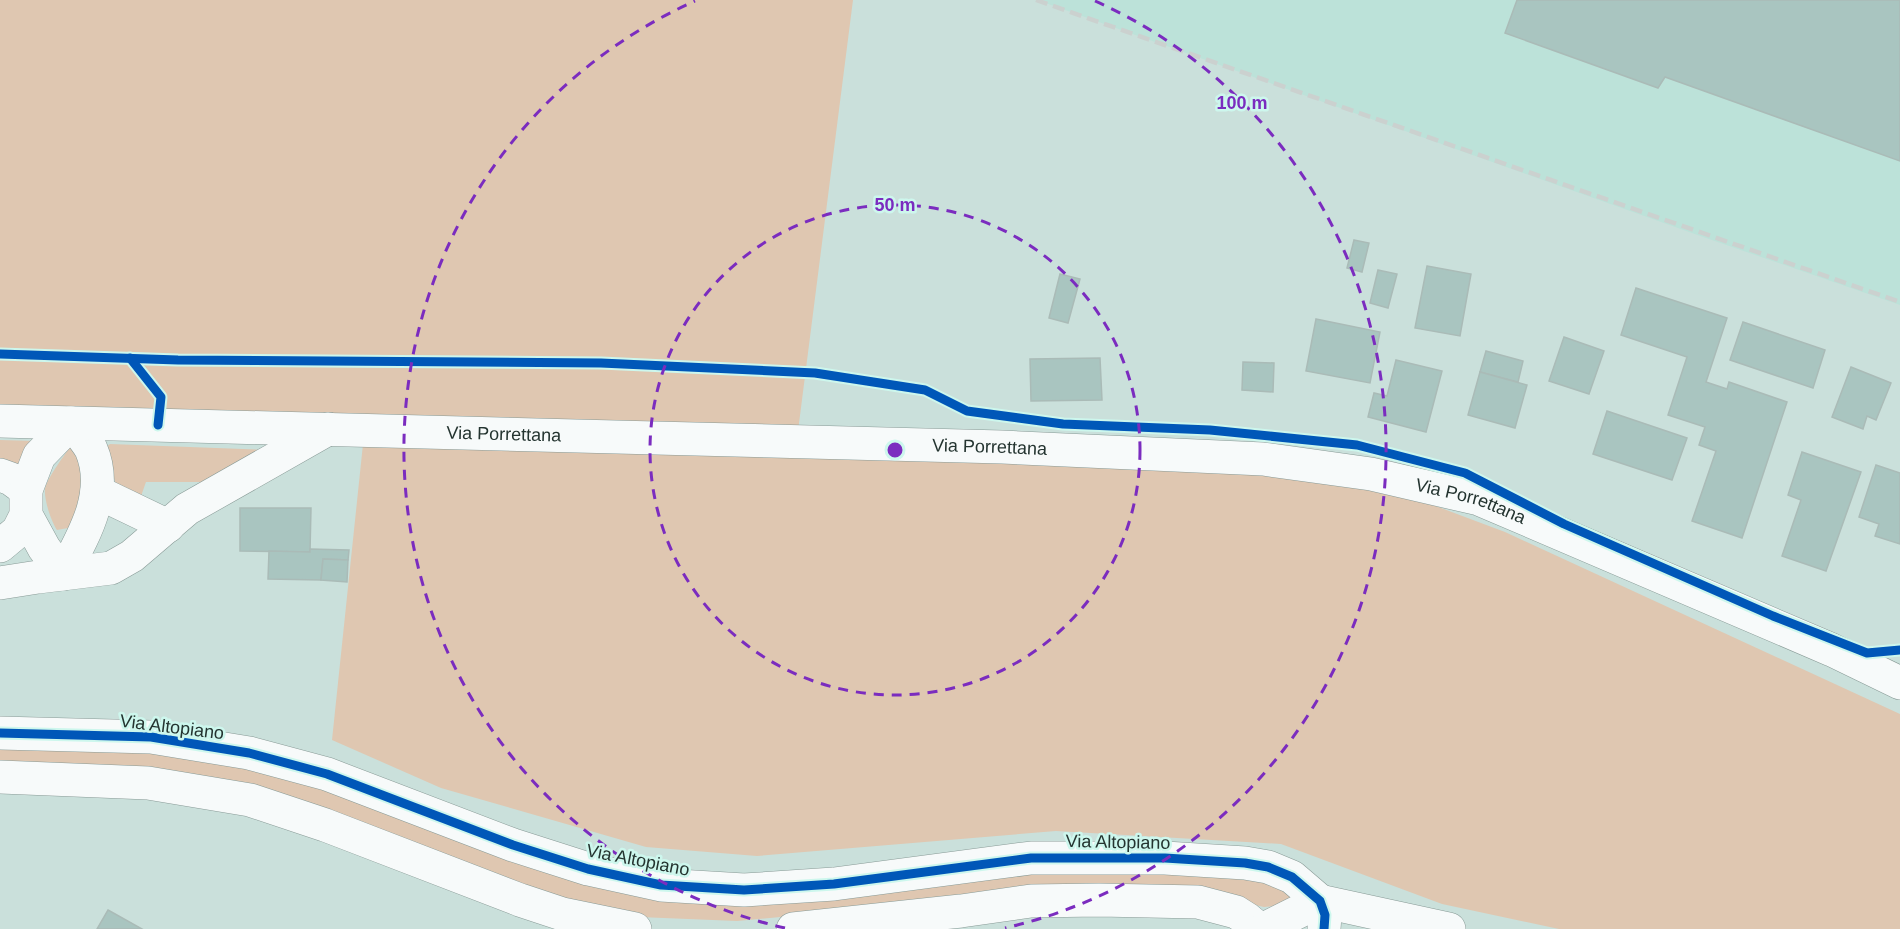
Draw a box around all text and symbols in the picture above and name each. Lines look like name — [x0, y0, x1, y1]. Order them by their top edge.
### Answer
text: 100 m — [1216, 93, 1268, 113]
text: 50 m — [874, 195, 916, 215]
street label: Via Porrettana — [446, 423, 562, 446]
street label: Via Porrettana — [932, 435, 1048, 459]
centre of rings — [885, 440, 905, 460]
street label: Via Porrettana — [1413, 475, 1530, 528]
street label: Via Altopiano — [119, 711, 225, 743]
street label: Via Altopiano — [1065, 831, 1171, 853]
street label: Via Altopiano — [585, 840, 691, 880]

